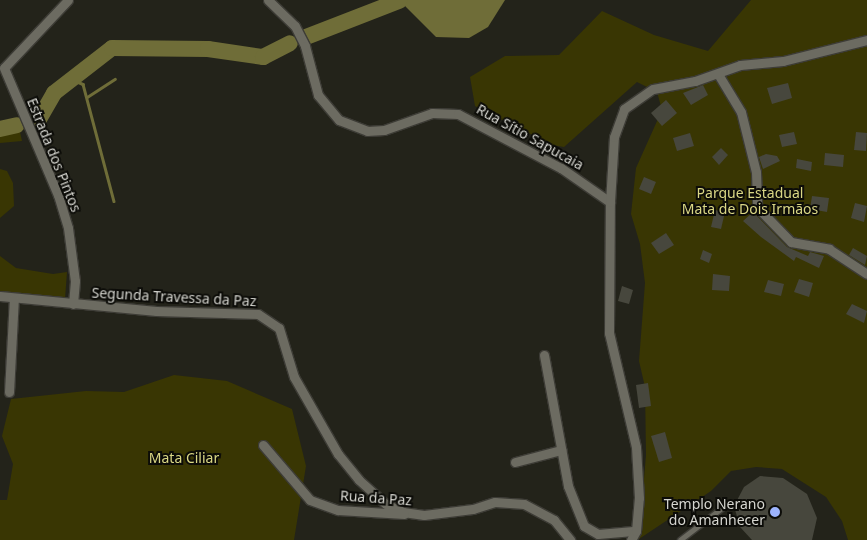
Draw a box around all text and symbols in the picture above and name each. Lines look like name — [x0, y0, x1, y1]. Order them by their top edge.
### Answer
street label: Estrada dos Pintos — [23, 96, 85, 214]
street label: Rua Sítio Sapucaia — [474, 101, 586, 173]
park label: Parque Estadual Mata de Dois Irmãos — [682, 185, 818, 218]
street label: Segunda Travessa da Paz — [91, 284, 257, 310]
park label: Mata Ciliar — [149, 450, 219, 466]
street label: Rua da Paz — [340, 487, 412, 509]
place label: Templo Nerano do Amanhecer — [664, 496, 765, 528]
marker: Templo Nerano do Amanhecer — [769, 506, 781, 518]

